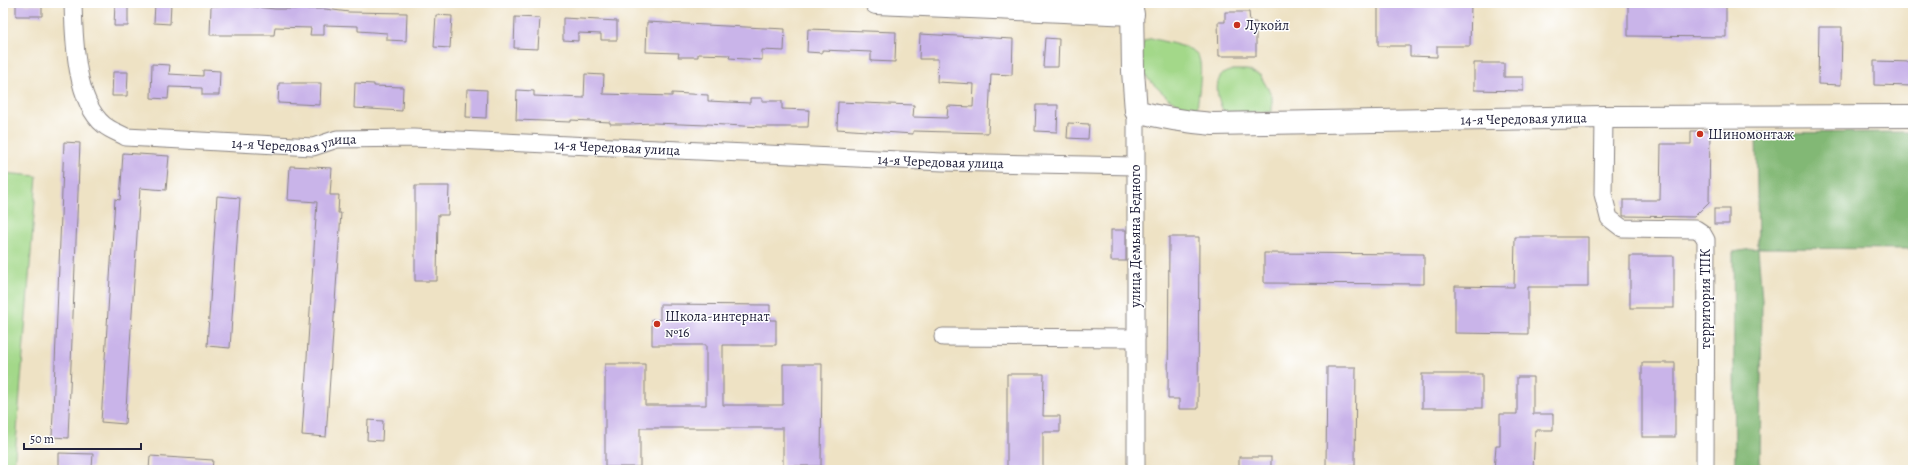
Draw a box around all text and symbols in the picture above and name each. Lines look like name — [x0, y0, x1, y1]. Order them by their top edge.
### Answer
place label: Лукойл — [1245, 16, 1289, 35]
marker: Лукойл — [1232, 20, 1242, 30]
street label: 14-я Чередовая улица — [1460, 108, 1588, 129]
place label: Шиномонтаж — [1708, 125, 1794, 144]
street label: 14-я Чередовая улица — [231, 129, 357, 156]
marker: Шиномонтаж — [1695, 129, 1705, 139]
street label: 14-я Чередовая улица — [553, 135, 681, 160]
street label: 14-я Чередовая улица — [877, 150, 1005, 173]
street label: улица Демьяна Бедного — [1126, 164, 1145, 309]
street label: территория ТПК — [1696, 249, 1715, 349]
place label: Школа-интернат №16 — [665, 307, 770, 342]
marker: Школа-интернат №16 — [652, 319, 662, 329]
scale bar — [24, 425, 141, 451]
text: 50 m — [30, 431, 54, 447]

